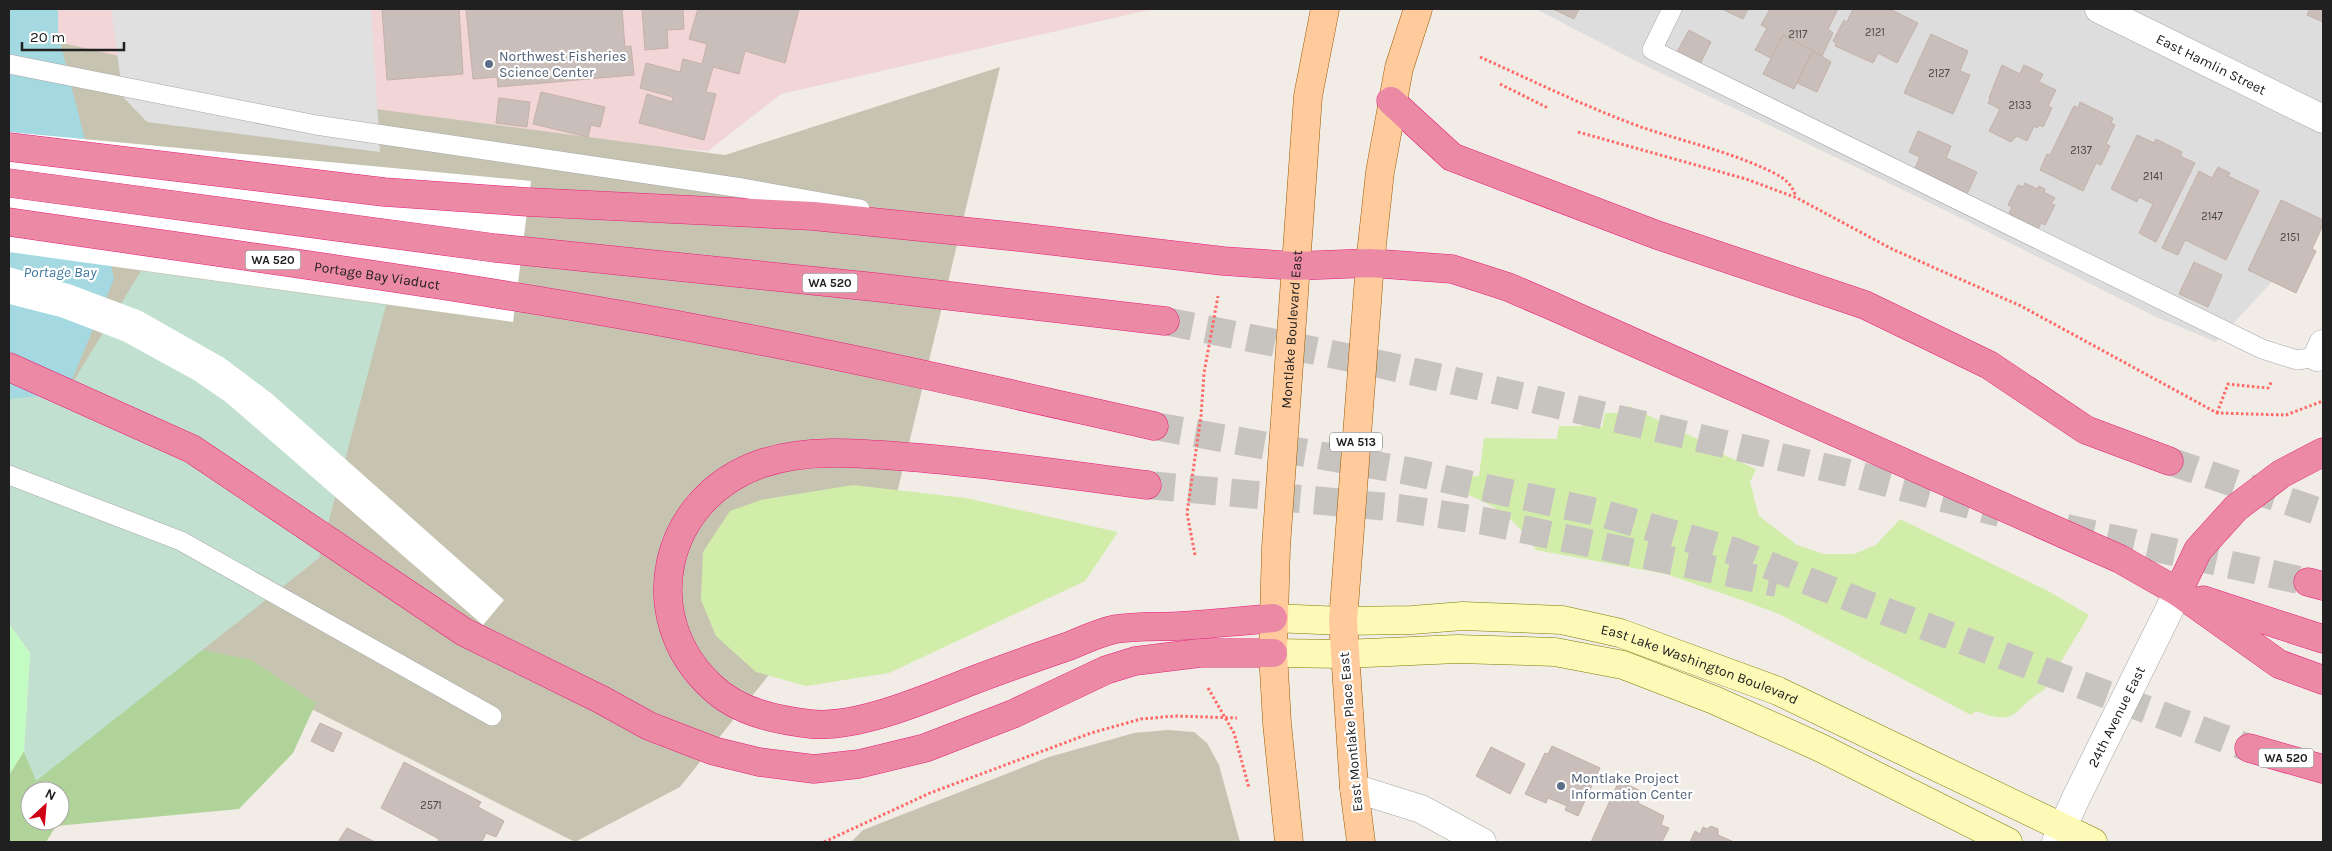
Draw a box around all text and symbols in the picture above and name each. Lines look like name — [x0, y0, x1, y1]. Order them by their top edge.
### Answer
scale bar — [22, 20, 125, 52]
house number: 2121 — [1865, 26, 1885, 39]
text: 20 m — [30, 28, 65, 46]
house number: 2117 — [1789, 28, 1807, 41]
street label: East Hamlin Street — [2154, 30, 2269, 98]
place label: Northwest Fisheries Science Center — [499, 48, 627, 81]
marker: Northwest Fisheries Science Center — [483, 58, 495, 70]
house number: 2127 — [1928, 67, 1950, 80]
house number: 2133 — [2008, 99, 2032, 112]
house number: 2137 — [2070, 144, 2092, 157]
house number: 2141 — [2143, 170, 2163, 183]
house number: 2147 — [2201, 210, 2223, 223]
house number: 2151 — [2280, 231, 2300, 244]
street label: Montlake Boulevard East — [1277, 249, 1306, 409]
road number: WA 520 — [246, 250, 300, 270]
street label: Portage Bay Viaduct — [313, 258, 441, 293]
water label: Portage Bay — [24, 263, 97, 281]
road number: WA 520 — [802, 274, 858, 292]
road number: WA 513 — [1330, 432, 1382, 452]
street label: East Lake Washington Boulevard — [1599, 620, 1801, 708]
street label: East Montlake Place East — [1336, 652, 1366, 812]
street label: 24th Avenue East — [2084, 663, 2148, 770]
road number: WA 520 — [2258, 748, 2314, 768]
place label: Montlake Project Information Center — [1571, 770, 1693, 803]
marker: Montlake Project Information Center — [1555, 780, 1567, 792]
north arrow — [20, 781, 70, 831]
text: N — [42, 785, 59, 805]
house number: 2571 — [420, 799, 442, 812]

